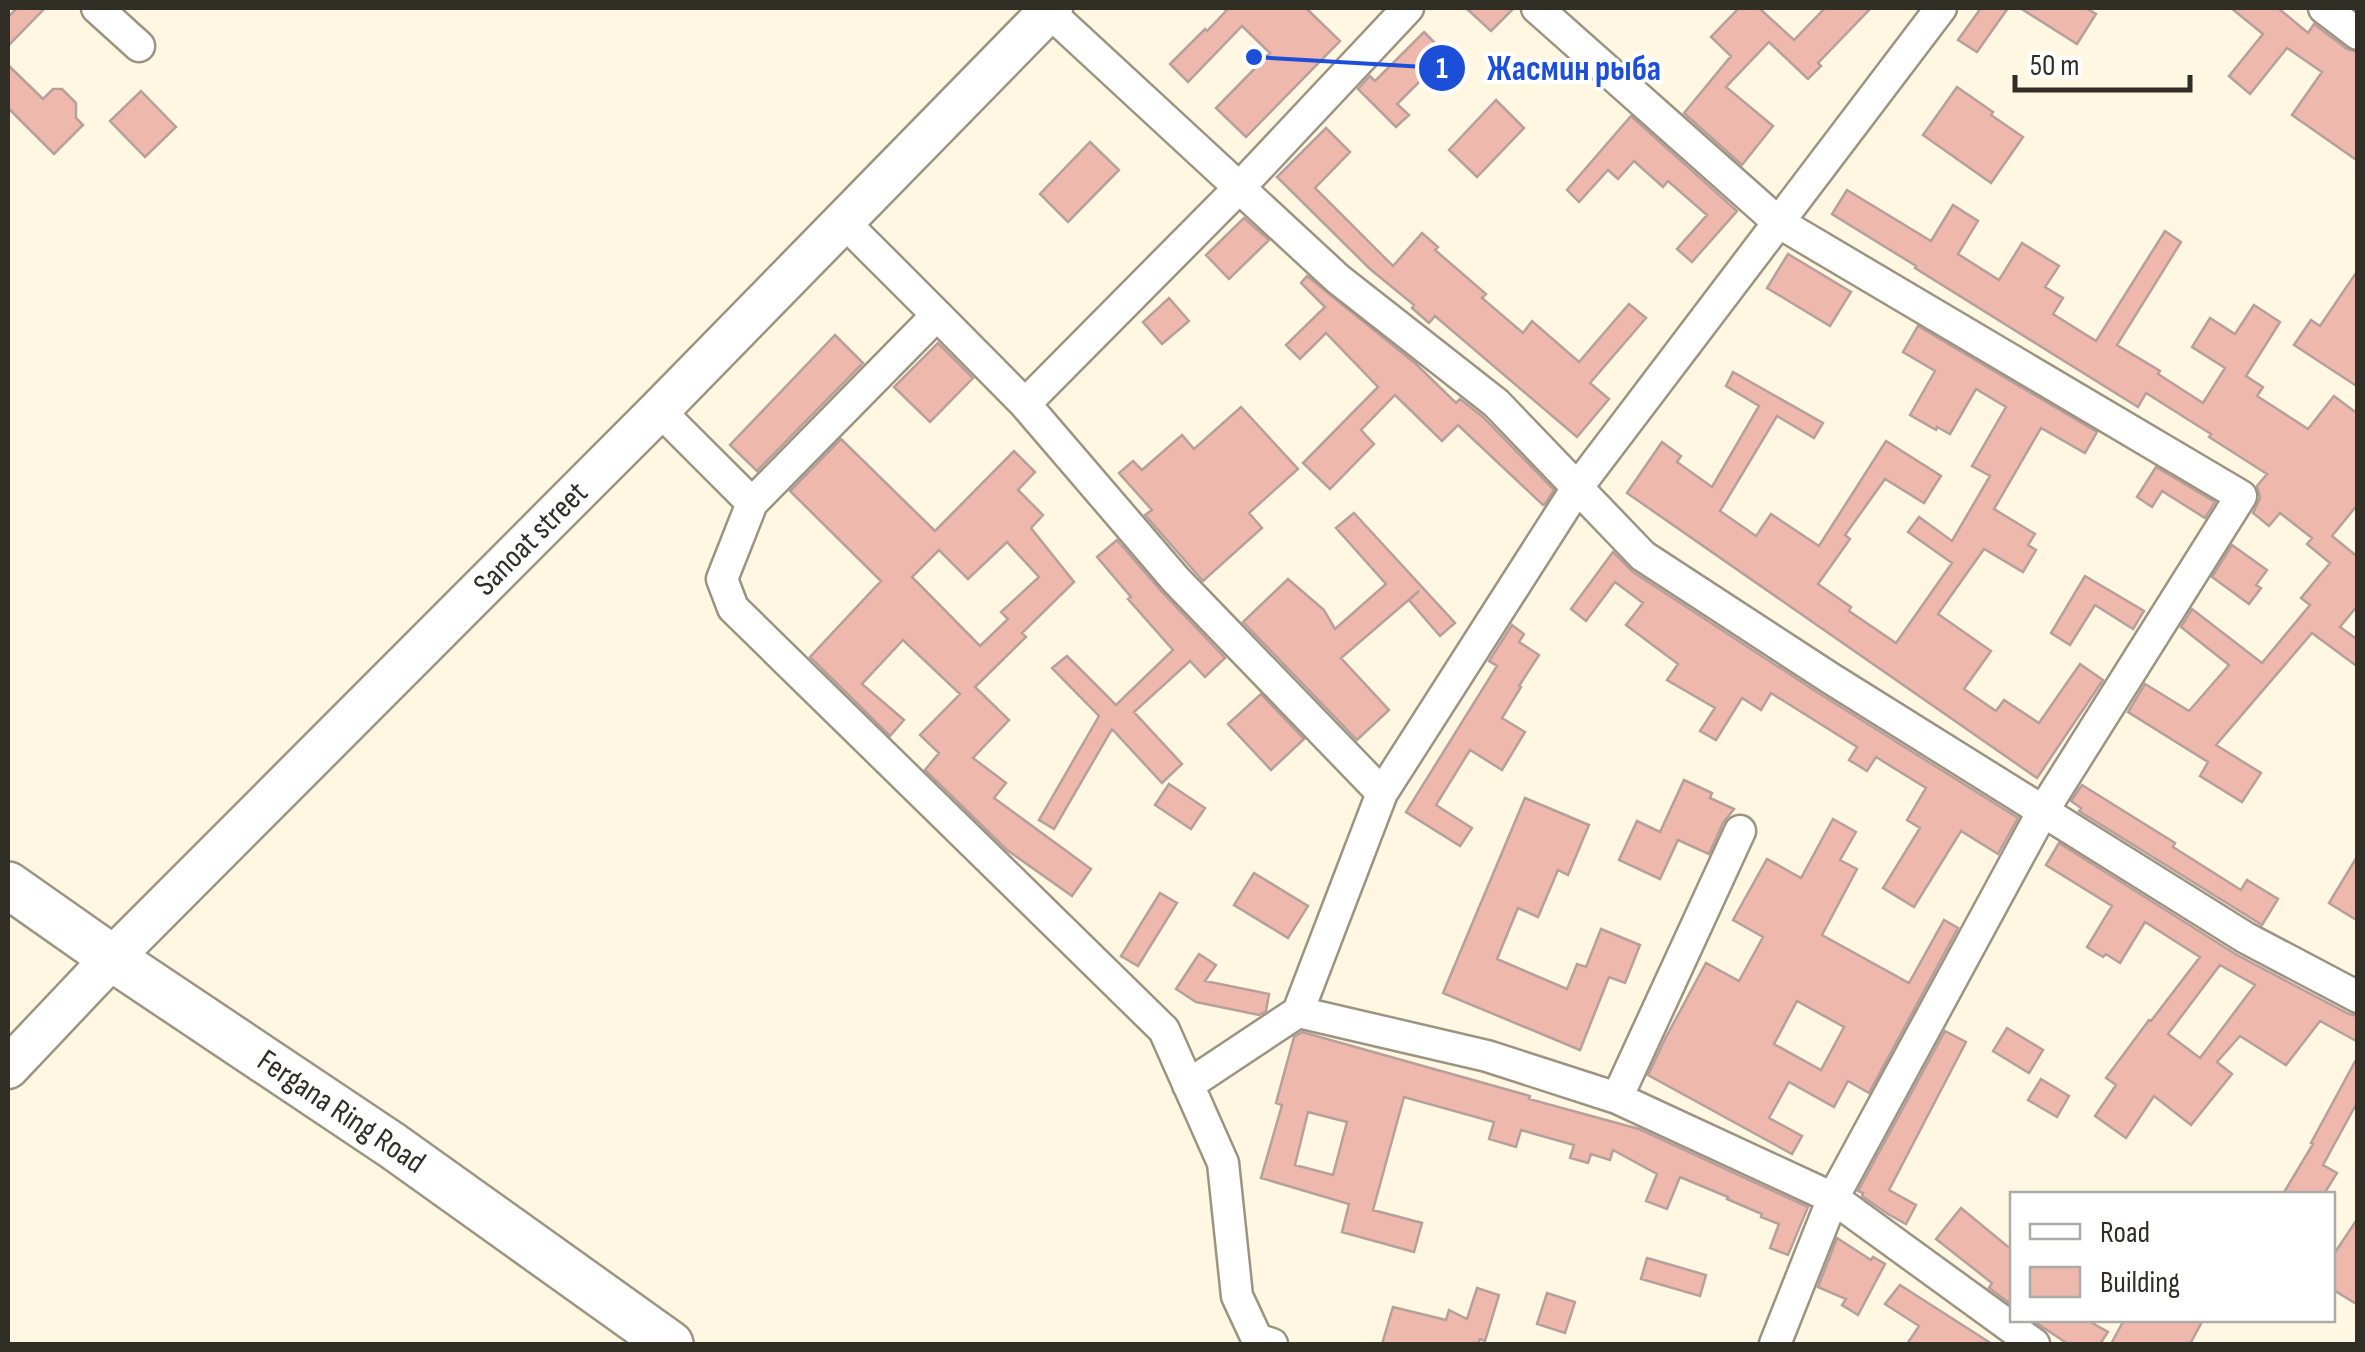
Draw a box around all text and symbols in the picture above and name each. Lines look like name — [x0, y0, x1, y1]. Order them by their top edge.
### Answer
scale bar — [2015, 30, 2190, 92]
callout: Жасмин рыба — [1417, 35, 1681, 100]
text: Жасмин рыба — [1487, 48, 1661, 91]
text: 50 m — [2030, 48, 2079, 84]
text: 1 — [1436, 51, 1448, 87]
street label: Sanoat street — [466, 474, 596, 604]
street label: Fergana Ring Road — [250, 1042, 432, 1182]
legend — [2010, 1192, 2335, 1322]
text: Road — [2100, 1215, 2150, 1251]
text: Building — [2100, 1265, 2180, 1301]

